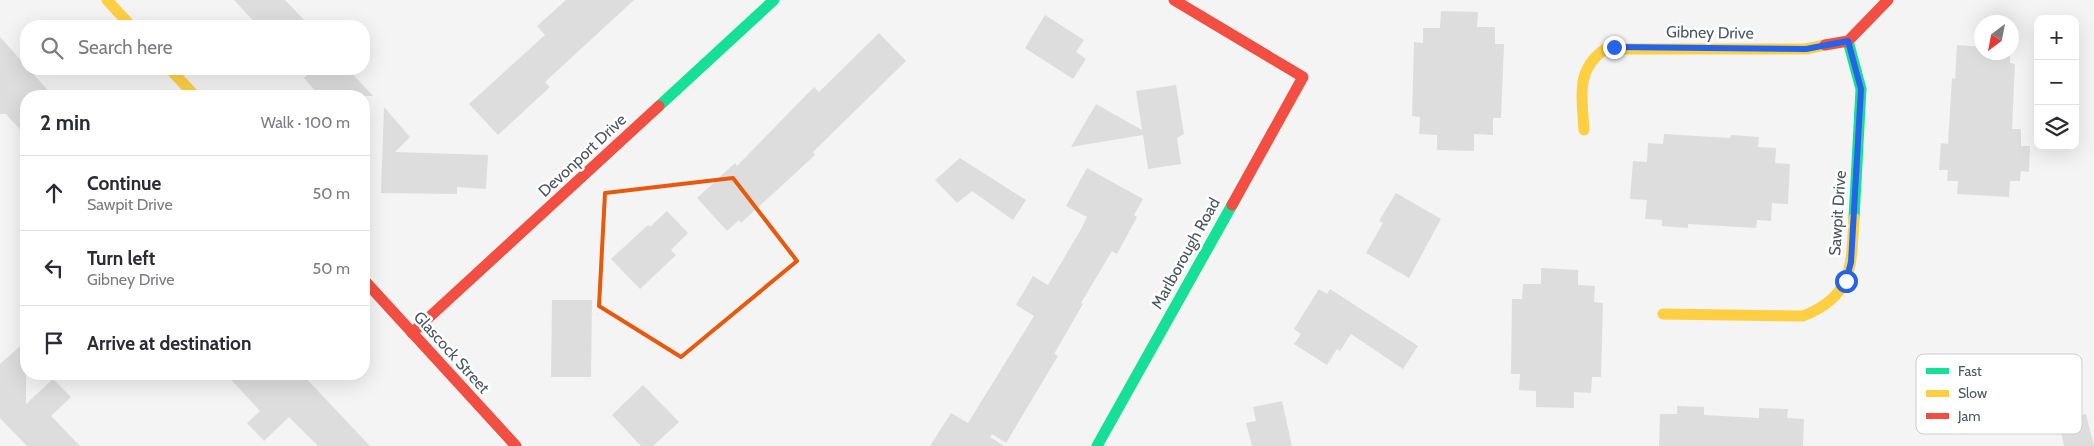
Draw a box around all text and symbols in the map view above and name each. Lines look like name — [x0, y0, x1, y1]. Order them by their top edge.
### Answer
north arrow — [1974, 15, 2019, 60]
map controls — [2034, 15, 2079, 150]
button: + — [2034, 15, 2079, 60]
search box — [20, 20, 370, 75]
street label: Gibney Drive — [1666, 22, 1754, 43]
icon: search — [38, 34, 66, 62]
text: Search here — [78, 36, 172, 59]
route end — [1603, 36, 1626, 59]
button: − — [2034, 60, 2079, 105]
button: layers — [2034, 105, 2079, 150]
text: 2 min — [40, 110, 91, 135]
street label: Devonport Drive — [535, 110, 630, 201]
text: Walk · 100 m — [261, 113, 350, 132]
street label: Sawpit Drive — [1825, 170, 1850, 256]
text: Continue — [87, 172, 161, 195]
icon: ahead — [40, 179, 68, 207]
text: 50 m — [313, 184, 350, 203]
street label: Marlborough Road — [1147, 194, 1224, 312]
text: Sawpit Drive — [87, 195, 173, 214]
text: Turn left — [87, 247, 155, 270]
icon: left — [40, 254, 68, 282]
text: 50 m — [313, 259, 350, 278]
text: Gibney Drive — [87, 270, 175, 289]
route start — [1835, 270, 1858, 293]
street label: Glascock Street — [410, 307, 494, 398]
icon: arrive — [40, 329, 68, 357]
text: Arrive at destination — [87, 332, 251, 355]
legend — [1916, 354, 2082, 434]
text: Fast — [1958, 362, 1982, 380]
text: Slow — [1958, 384, 1987, 402]
text: Jam — [1957, 407, 1980, 425]

